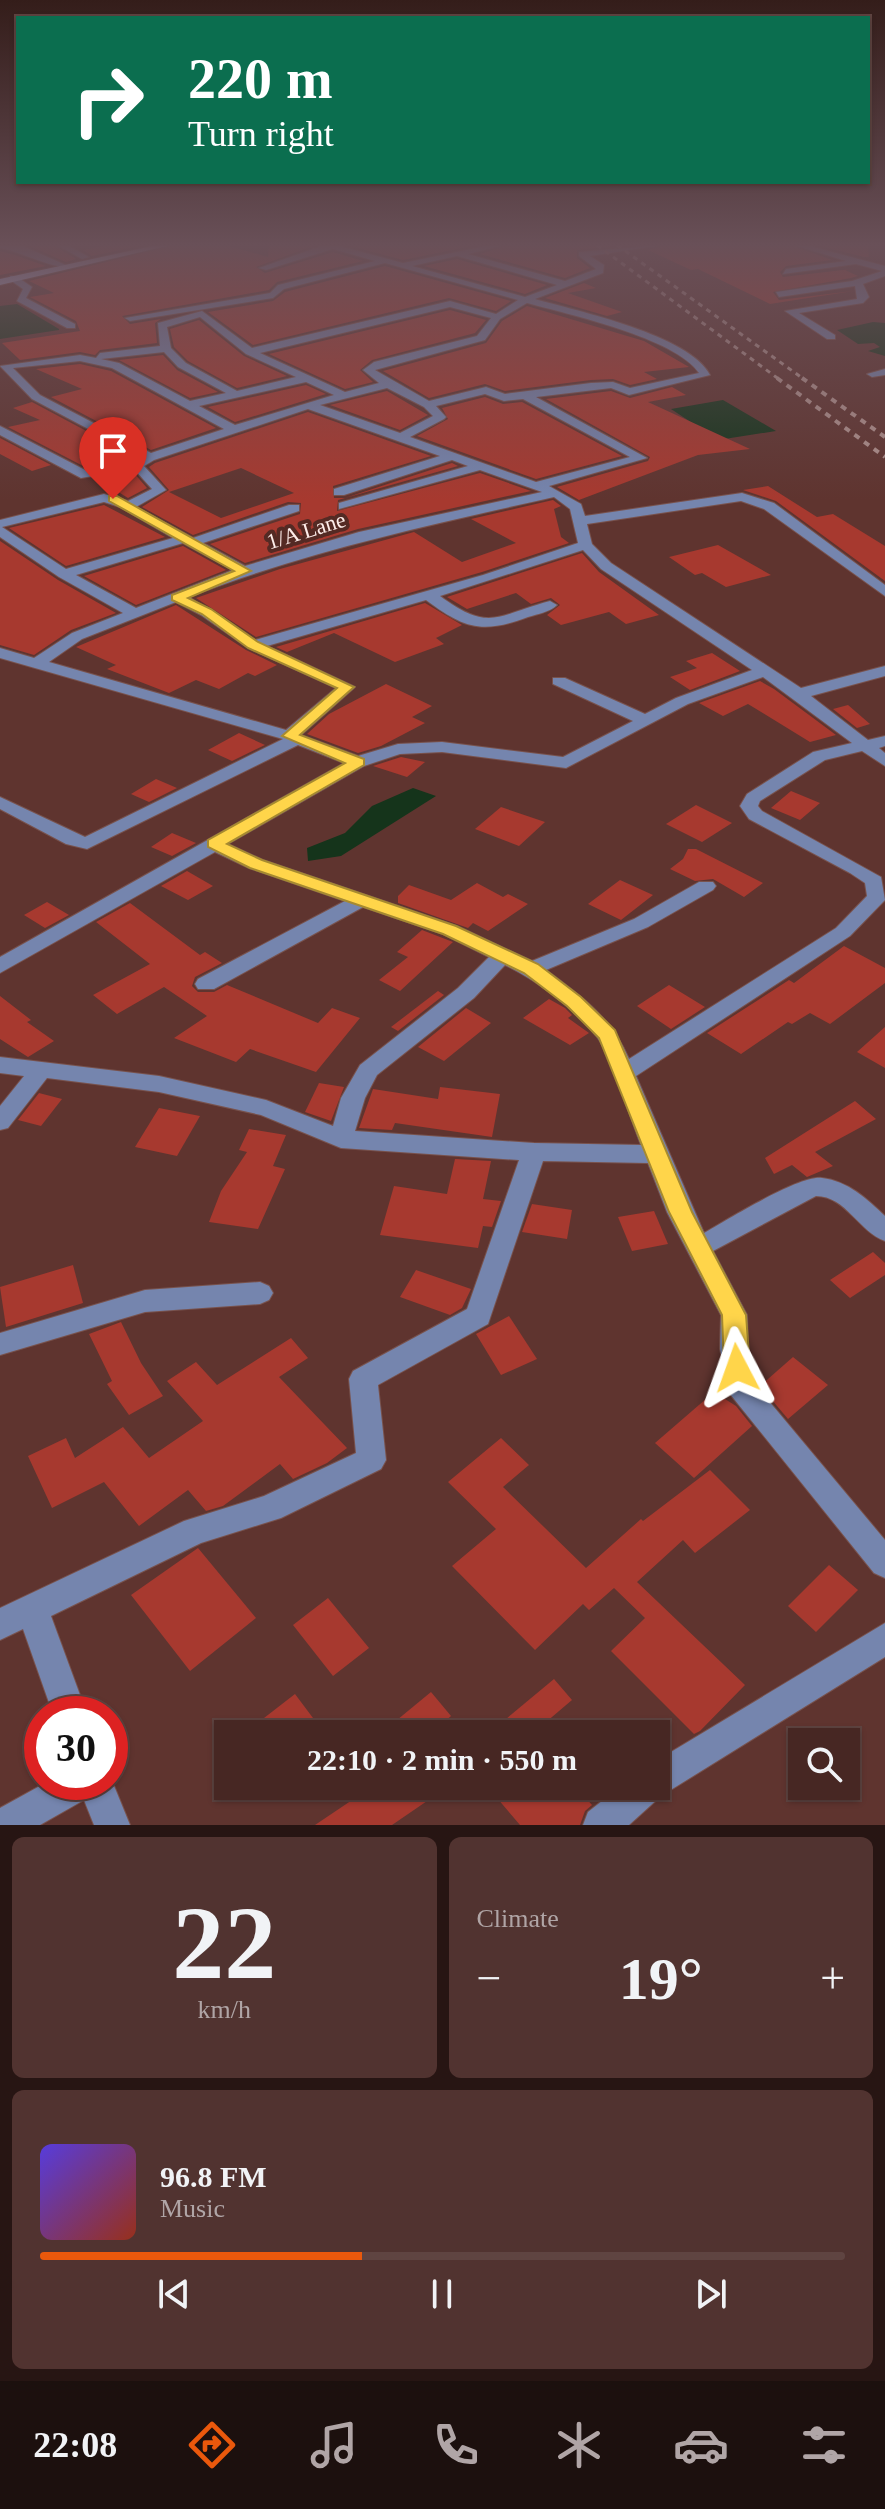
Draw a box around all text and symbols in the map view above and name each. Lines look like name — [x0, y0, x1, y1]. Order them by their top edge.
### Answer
icon: right — [56, 48, 160, 152]
text: 220 m — [188, 48, 333, 110]
text: Turn right — [188, 114, 334, 154]
pin — [79, 417, 147, 499]
icon: arrive — [91, 429, 135, 473]
street label: 1/A Lane — [264, 507, 349, 554]
position arrow — [695, 1326, 779, 1410]
speed limit sign: 30 — [24, 1696, 128, 1800]
map controls — [788, 1728, 860, 1800]
button: search — [788, 1728, 860, 1800]
text: 22:10 · 2 min · 550 m — [307, 1743, 577, 1776]
text: 22 — [172, 1885, 276, 2000]
text: Climate — [477, 1904, 559, 1933]
text: 19° — [619, 1946, 703, 2012]
text: − — [477, 1954, 501, 2003]
text: + — [820, 1954, 845, 2003]
text: km/h — [198, 1995, 251, 2024]
text: 96.8 FM — [160, 2160, 267, 2193]
text: Music — [160, 2194, 225, 2223]
icon: previous — [152, 2272, 196, 2316]
icon: pause — [420, 2272, 464, 2316]
icon: next — [689, 2272, 733, 2316]
icon: directions — [184, 2417, 240, 2473]
icon: music — [306, 2417, 362, 2473]
icon: phone — [428, 2417, 484, 2473]
icon: climate — [551, 2417, 607, 2473]
icon: car — [673, 2417, 729, 2473]
icon: filters — [796, 2417, 852, 2473]
text: 22:08 — [33, 2425, 117, 2465]

